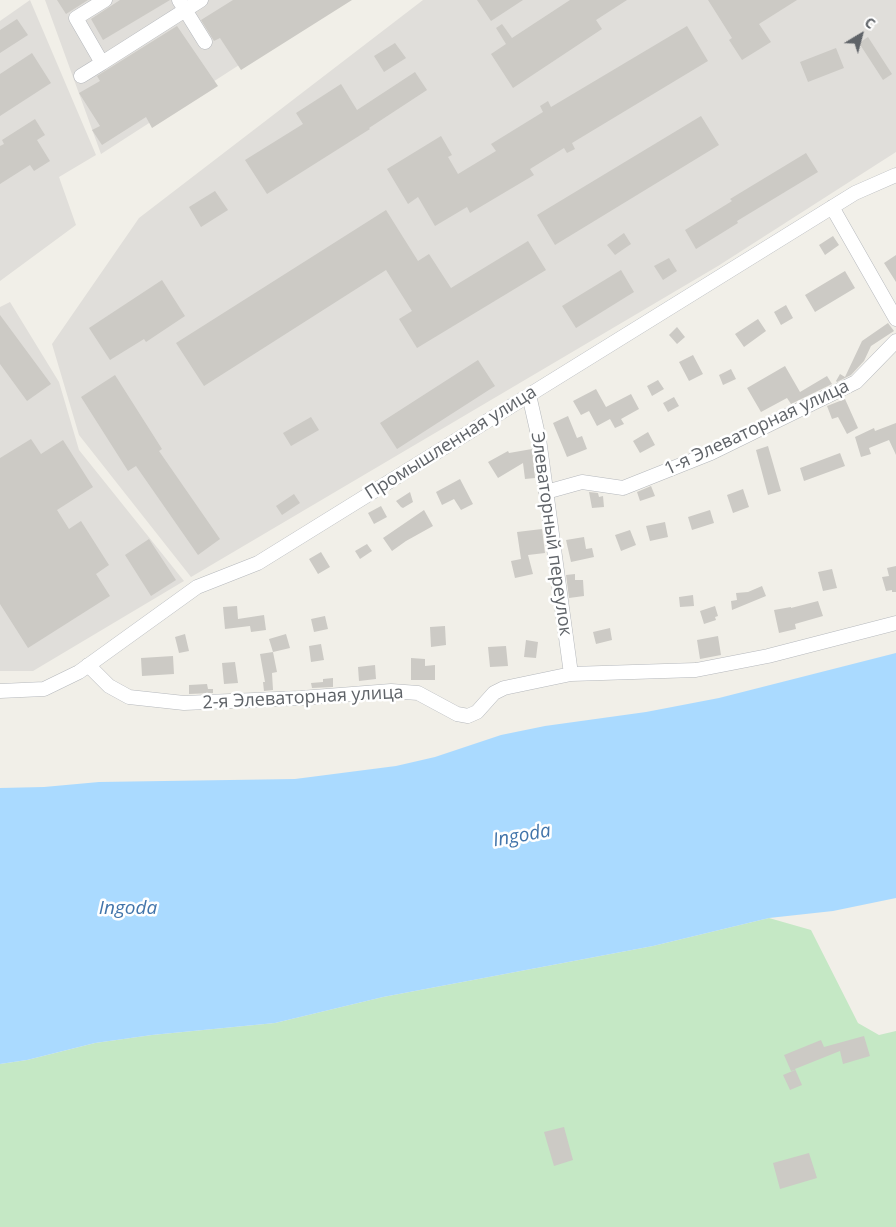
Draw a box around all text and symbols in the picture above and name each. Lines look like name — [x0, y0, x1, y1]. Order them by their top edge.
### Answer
north arrow — [836, 10, 886, 60]
text: С — [861, 12, 880, 33]
street label: 1-я Элеваторная улица — [661, 376, 853, 480]
street label: Промышленная улица — [361, 381, 541, 505]
street label: Элеваторный переулок — [526, 431, 576, 637]
street label: 2-я Элеваторная улица — [202, 682, 404, 714]
water label: Ingoda — [491, 820, 553, 852]
water label: Ingoda — [99, 898, 157, 920]

